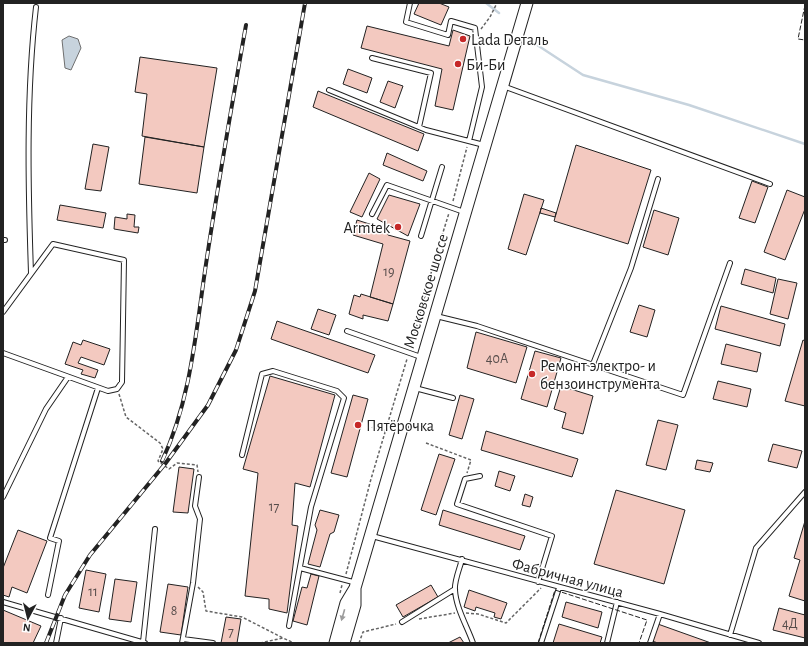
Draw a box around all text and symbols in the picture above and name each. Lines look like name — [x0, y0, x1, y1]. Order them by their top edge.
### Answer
place label: Lada Dеталь — [471, 32, 548, 48]
marker: Lada Dеталь — [458, 34, 468, 44]
place label: Би-Би — [466, 57, 505, 73]
marker: Би-Би — [453, 59, 463, 69]
place label: Armtek — [343, 220, 391, 236]
marker: Armtek — [393, 222, 403, 232]
street label: Московское шоссе — [401, 232, 451, 351]
house number: 19 — [383, 265, 395, 279]
house number: 40А — [486, 352, 508, 366]
place label: Ремонт электро- и бензоинструмента — [540, 358, 660, 393]
marker: Ремонт электро- и бензоинструмента — [527, 369, 537, 379]
place label: Пятёрочка — [366, 418, 434, 434]
marker: Пятёрочка — [353, 420, 363, 430]
house number: 17 — [269, 500, 279, 514]
street label: Фабричная улица — [510, 555, 625, 601]
house number: 11 — [88, 585, 98, 599]
north arrow — [8, 598, 48, 638]
house number: 8 — [171, 604, 177, 618]
one-way arrow — [340, 609, 346, 621]
house number: 4Д — [782, 617, 798, 631]
text: N — [22, 622, 31, 633]
house number: 7 — [228, 625, 234, 639]

